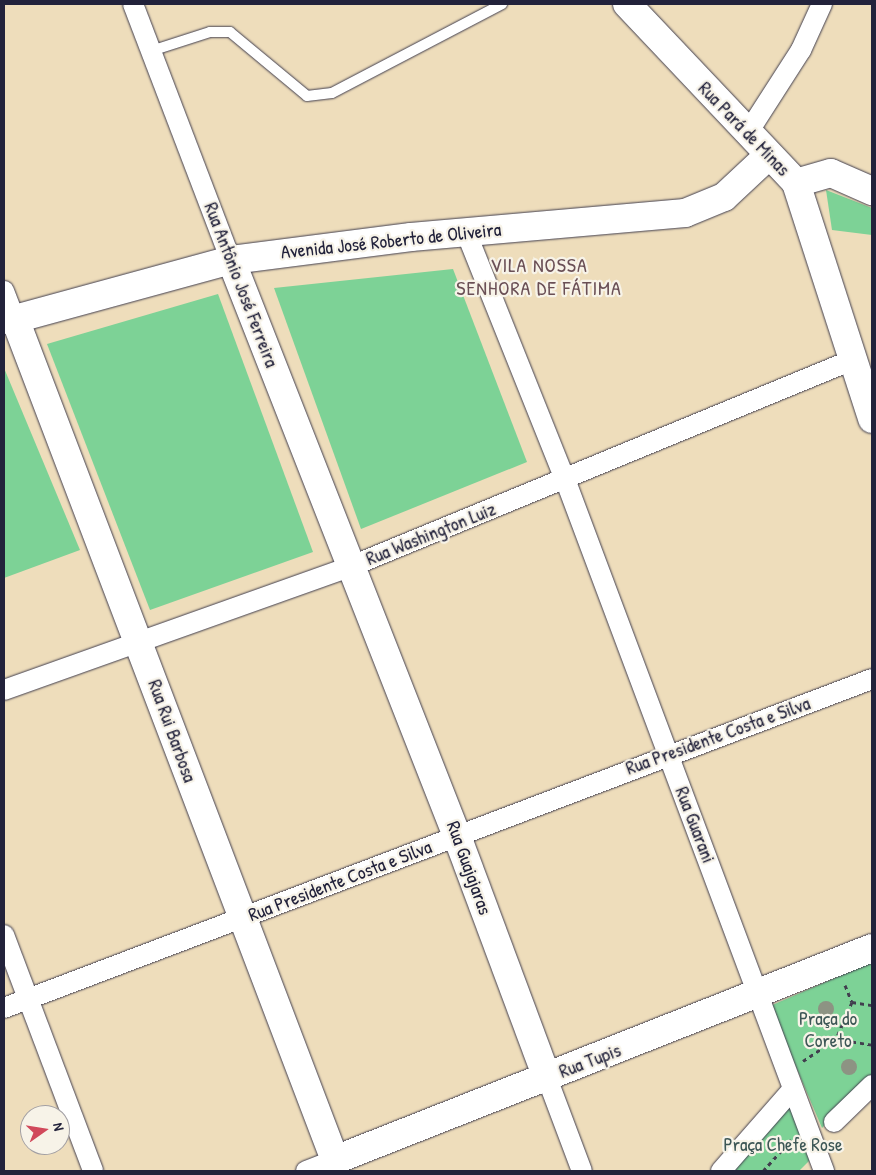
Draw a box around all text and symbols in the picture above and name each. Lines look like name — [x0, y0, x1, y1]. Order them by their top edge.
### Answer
street label: Rua Pará de Minas — [693, 77, 795, 181]
street label: Rua Antônio José Ferreira — [199, 199, 283, 371]
street label: Avenida José Roberto de Oliveira — [280, 218, 502, 264]
district label: VILA NOSSA SENHORA DE FÁTIMA — [454, 253, 624, 300]
street label: Rua Washington Luiz — [363, 498, 499, 570]
street label: Rua Rui Barbosa — [143, 677, 201, 785]
street label: Rua Presidente Costa e Silva — [623, 692, 813, 780]
street label: Rua Guarani — [670, 784, 720, 866]
street label: Rua Guajajaras — [442, 818, 496, 918]
street label: Rua Presidente Costa e Silva — [245, 836, 435, 926]
park label: Praça do Coreto — [799, 1008, 857, 1052]
street label: Rua Tupis — [556, 1039, 624, 1083]
north arrow — [20, 1105, 70, 1155]
text: N — [49, 1121, 69, 1132]
park label: Praça Chefe Rose — [724, 1134, 842, 1156]

